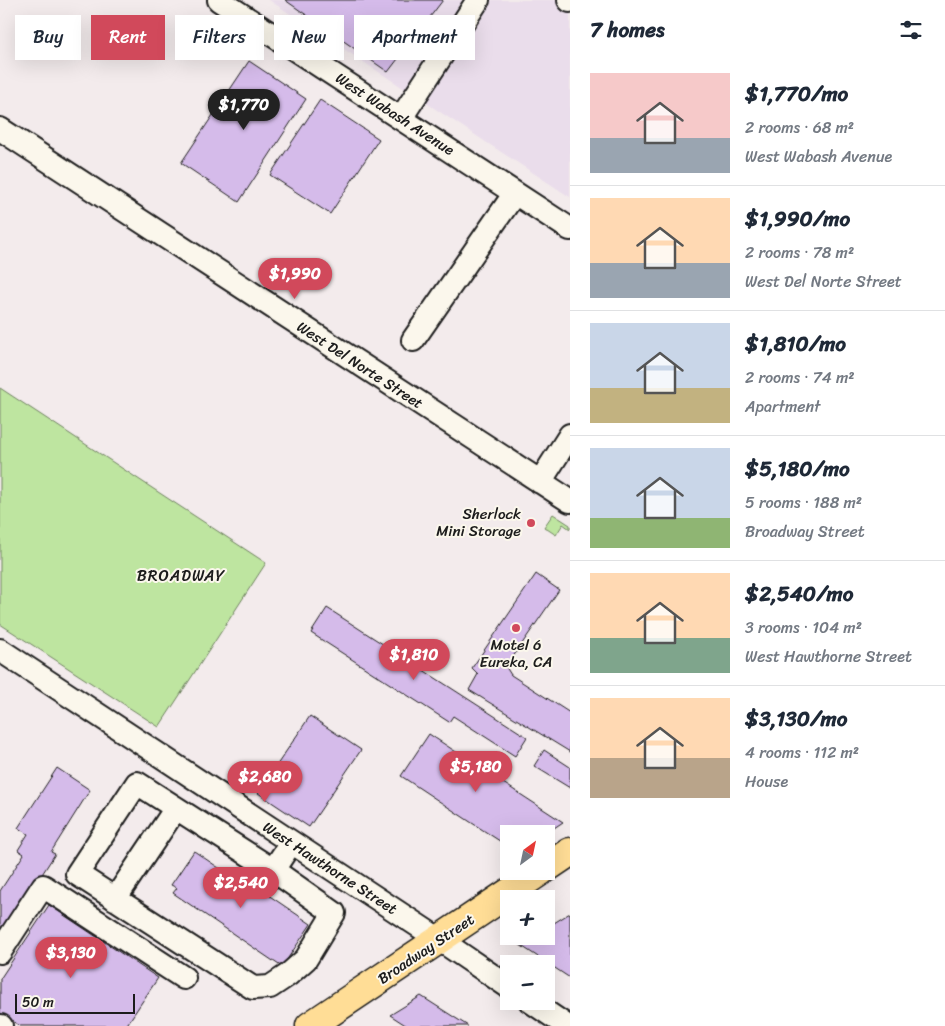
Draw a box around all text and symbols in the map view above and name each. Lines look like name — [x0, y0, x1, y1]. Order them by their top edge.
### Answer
text: 7 homes — [590, 11, 665, 49]
chip: Buy — [15, 15, 81, 60]
chip: Rent — [91, 15, 165, 60]
chip: Filters — [175, 15, 264, 60]
chip: New — [274, 15, 344, 60]
chip: Apartment — [354, 15, 475, 60]
icon: filters — [897, 16, 925, 44]
street label: West Wabash Avenue — [330, 66, 460, 162]
text: $1,770/mo — [745, 75, 848, 113]
pin: $1,770 — [203, 88, 285, 131]
text: $1,770 — [219, 90, 269, 119]
icon: home — [630, 93, 690, 153]
text: 2 rooms · 68 m² — [745, 113, 854, 142]
text: West Wabash Avenue — [745, 142, 892, 171]
text: $1,990/mo — [745, 200, 850, 238]
icon: home — [630, 218, 690, 278]
text: 2 rooms · 78 m² — [745, 238, 854, 267]
pin: $1,990 — [254, 258, 336, 300]
text: $1,990 — [269, 259, 321, 288]
text: West Del Norte Street — [745, 267, 902, 296]
street label: West Del Norte Street — [291, 314, 429, 416]
text: $1,810/mo — [745, 325, 846, 363]
icon: home — [630, 343, 690, 403]
text: 2 rooms · 74 m² — [745, 363, 855, 392]
text: Apartment — [745, 392, 821, 421]
text: $5,180/mo — [745, 450, 850, 488]
icon: home — [630, 468, 690, 528]
text: 5 rooms · 188 m² — [745, 488, 862, 517]
place label: Sherlock Mini Storage — [436, 501, 521, 544]
marker: Sherlock Mini Storage — [525, 517, 537, 529]
text: Broadway Street — [745, 517, 865, 546]
district label: BROADWAY — [137, 561, 225, 590]
text: $2,540/mo — [745, 575, 853, 613]
icon: home — [630, 593, 690, 653]
text: 3 rooms · 104 m² — [745, 613, 862, 642]
marker: Motel 6 Eureka, CA — [510, 622, 522, 634]
place label: Motel 6 Eureka, CA — [480, 632, 552, 675]
pin: $1,810 — [373, 638, 455, 681]
text: $1,810 — [390, 640, 438, 669]
text: West Hawthorne Street — [745, 642, 912, 671]
text: $3,130/mo — [745, 700, 847, 738]
icon: home — [630, 718, 690, 778]
text: 4 rooms · 112 m² — [745, 738, 859, 767]
pin: $5,180 — [435, 750, 517, 793]
text: $5,180 — [450, 752, 502, 781]
pin: $2,680 — [224, 760, 306, 803]
text: $2,680 — [238, 762, 292, 791]
text: House — [745, 767, 788, 796]
street label: West Hawthorne Street — [257, 814, 403, 922]
north arrow — [500, 825, 555, 880]
map controls — [500, 825, 555, 1010]
pin: $2,540 — [200, 866, 282, 909]
text: $2,540 — [214, 868, 268, 897]
button: + — [500, 890, 555, 945]
street label: Broadway Street — [372, 907, 480, 991]
pin: $3,130 — [30, 936, 112, 979]
text: $3,130 — [46, 938, 96, 967]
button: − — [500, 955, 555, 1010]
text: 50 m — [22, 990, 54, 1015]
scale bar — [15, 991, 135, 1014]

